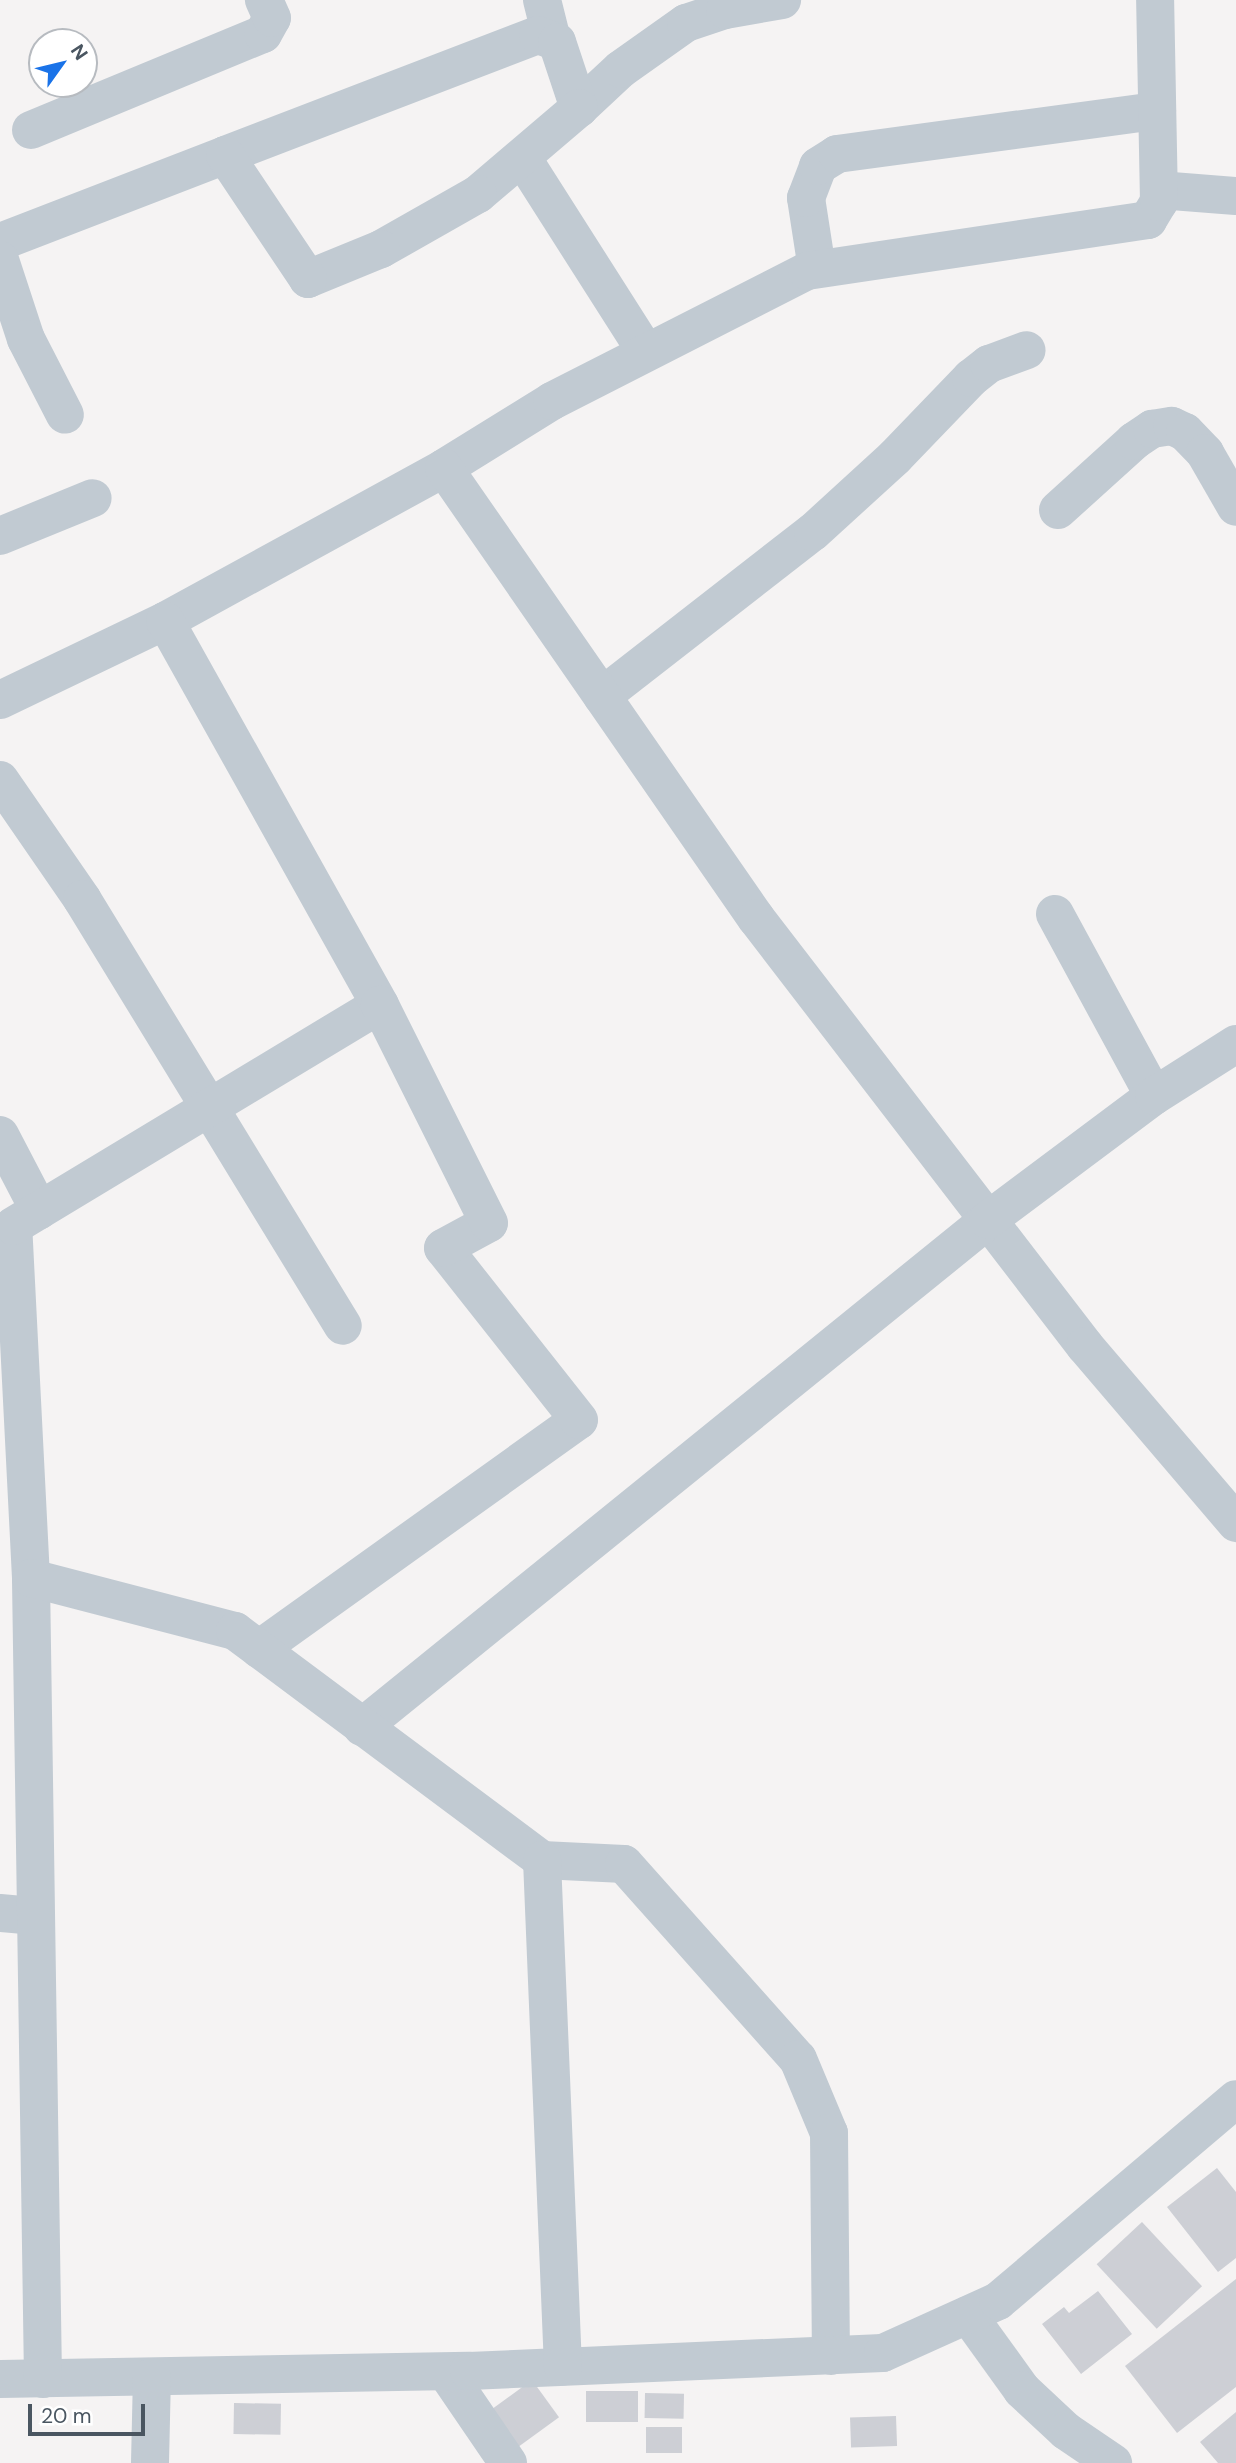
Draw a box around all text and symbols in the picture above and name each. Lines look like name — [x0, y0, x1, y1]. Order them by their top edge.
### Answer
north arrow — [28, 28, 98, 98]
text: N — [65, 39, 93, 65]
scale bar — [32, 2390, 149, 2434]
text: 20 m — [41, 2402, 92, 2430]

